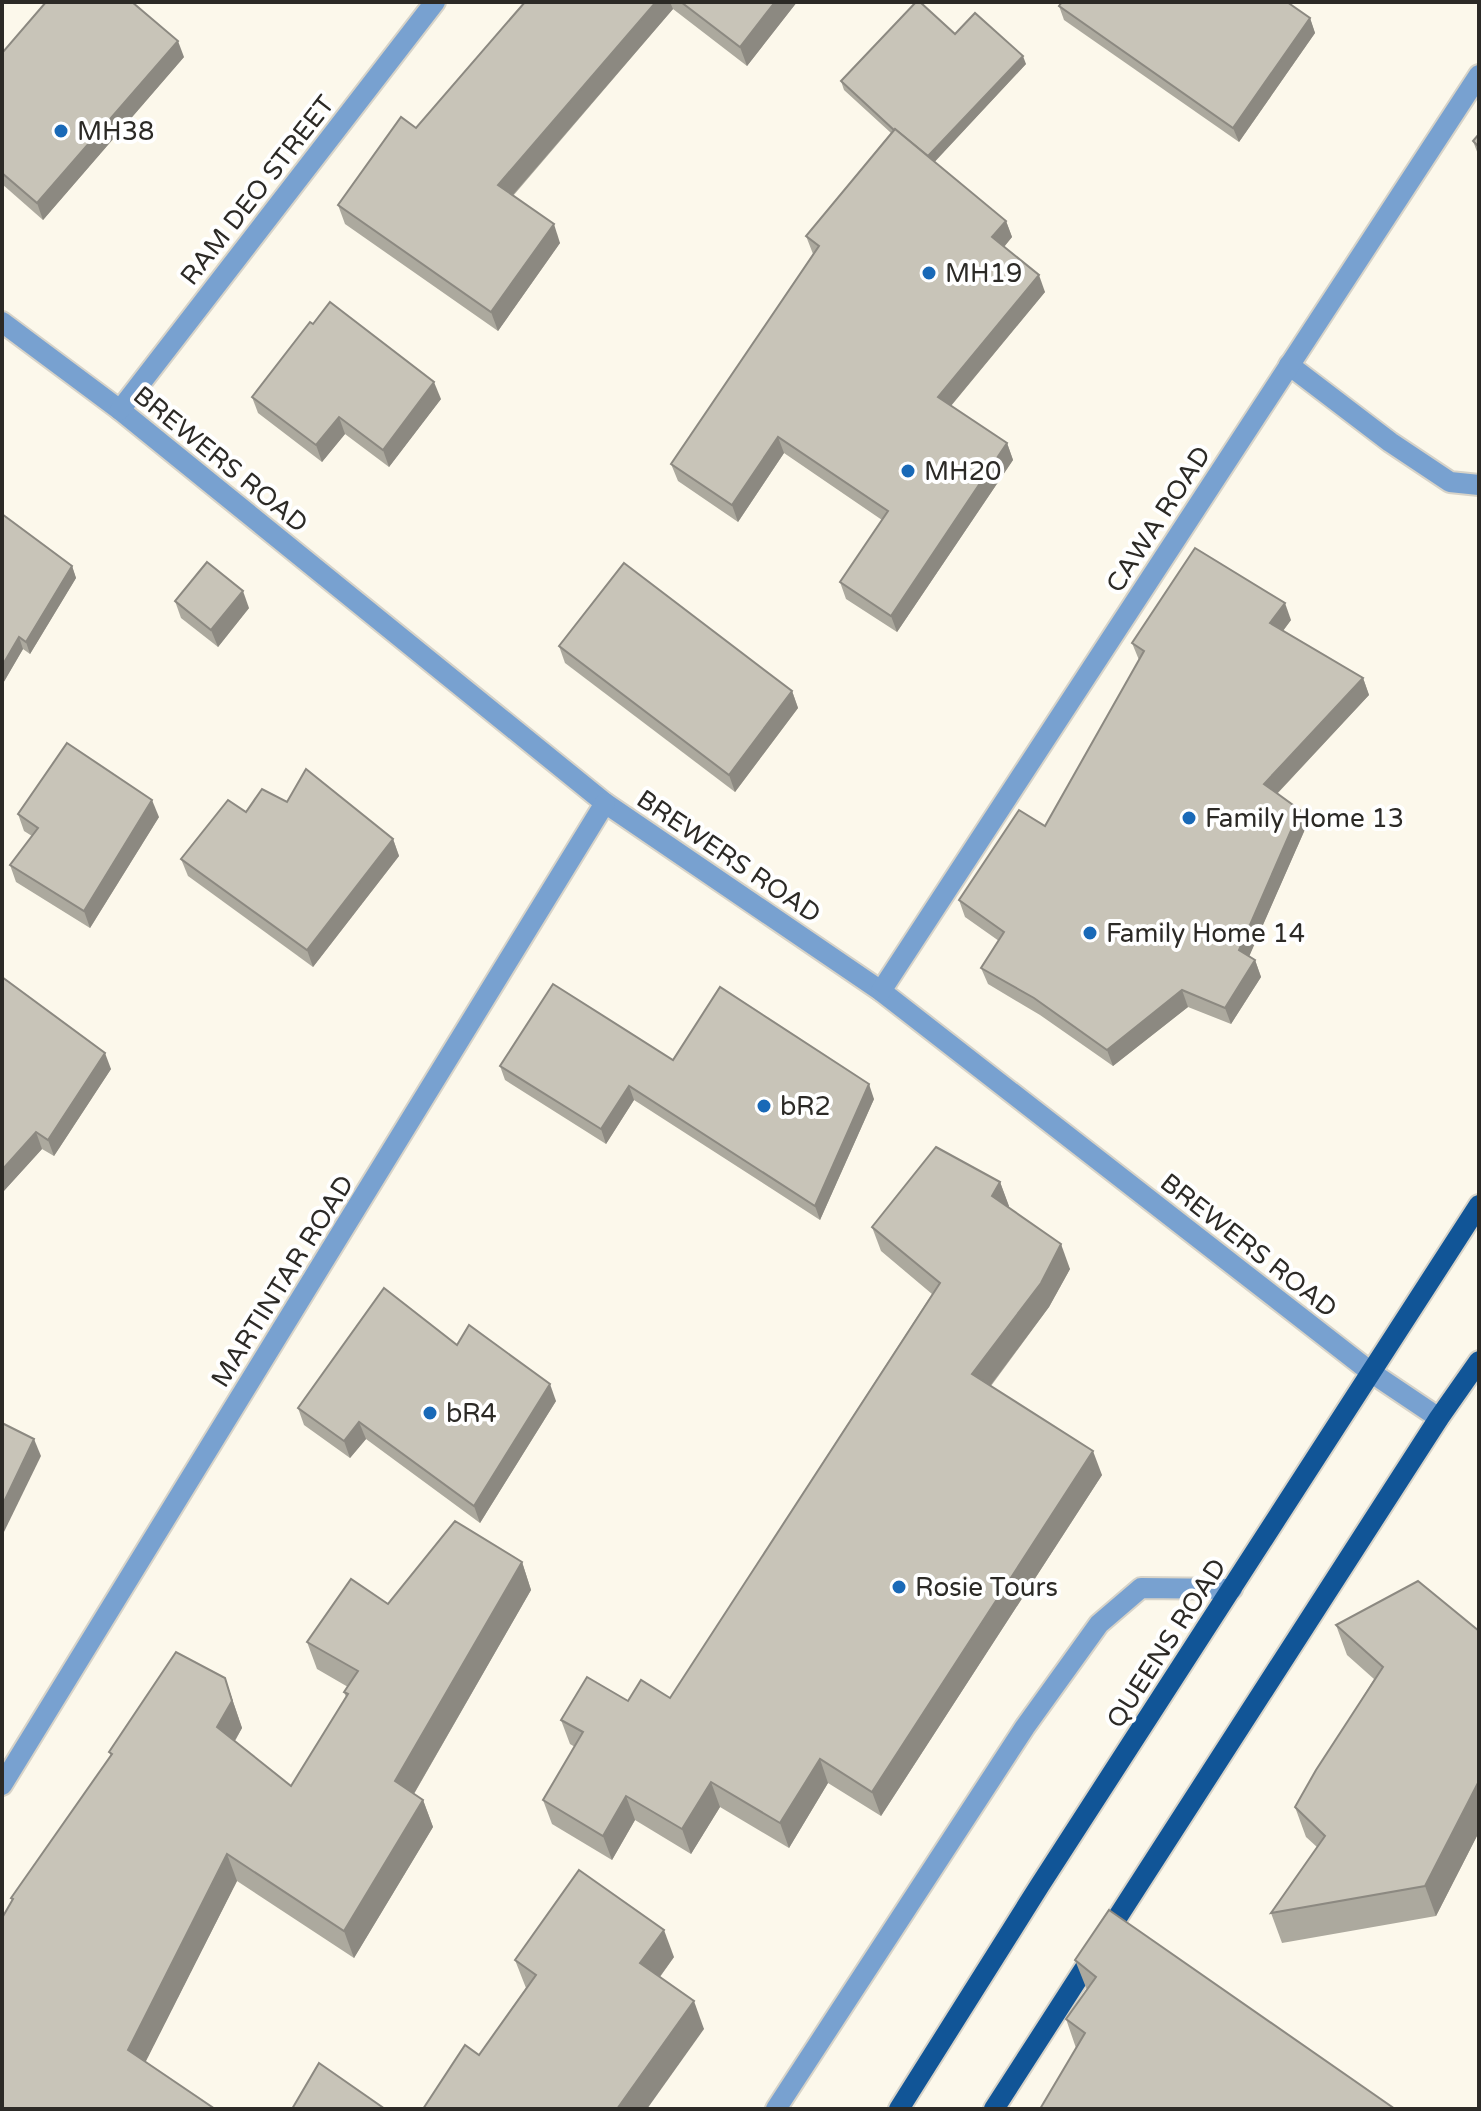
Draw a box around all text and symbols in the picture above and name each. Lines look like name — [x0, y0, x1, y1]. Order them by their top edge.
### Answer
street label: RAM DEO STREET — [174, 89, 341, 291]
place label: MH38 — [77, 116, 154, 147]
marker: MH38 — [52, 122, 70, 140]
place label: MH19 — [945, 258, 1022, 289]
marker: MH19 — [920, 264, 938, 282]
street label: BREWERS ROAD — [127, 380, 314, 539]
street label: CAWA ROAD — [1100, 440, 1217, 598]
place label: MH20 — [924, 456, 1001, 487]
marker: MH20 — [899, 462, 917, 480]
street label: BREWERS ROAD — [631, 783, 827, 930]
place label: Family Home 13 — [1205, 803, 1404, 834]
marker: Family Home 13 — [1180, 809, 1198, 827]
place label: Family Home 14 — [1106, 918, 1305, 949]
marker: Family Home 14 — [1081, 924, 1099, 942]
place label: bR2 — [780, 1091, 831, 1122]
marker: bR2 — [755, 1097, 773, 1115]
street label: BREWERS ROAD — [1154, 1167, 1343, 1324]
street label: MARTINTAR ROAD — [205, 1170, 360, 1393]
place label: bR4 — [446, 1398, 497, 1429]
marker: bR4 — [421, 1404, 439, 1422]
street label: QUEENS ROAD — [1100, 1553, 1233, 1734]
place label: Rosie Tours — [915, 1572, 1058, 1603]
marker: Rosie Tours — [890, 1578, 908, 1596]

